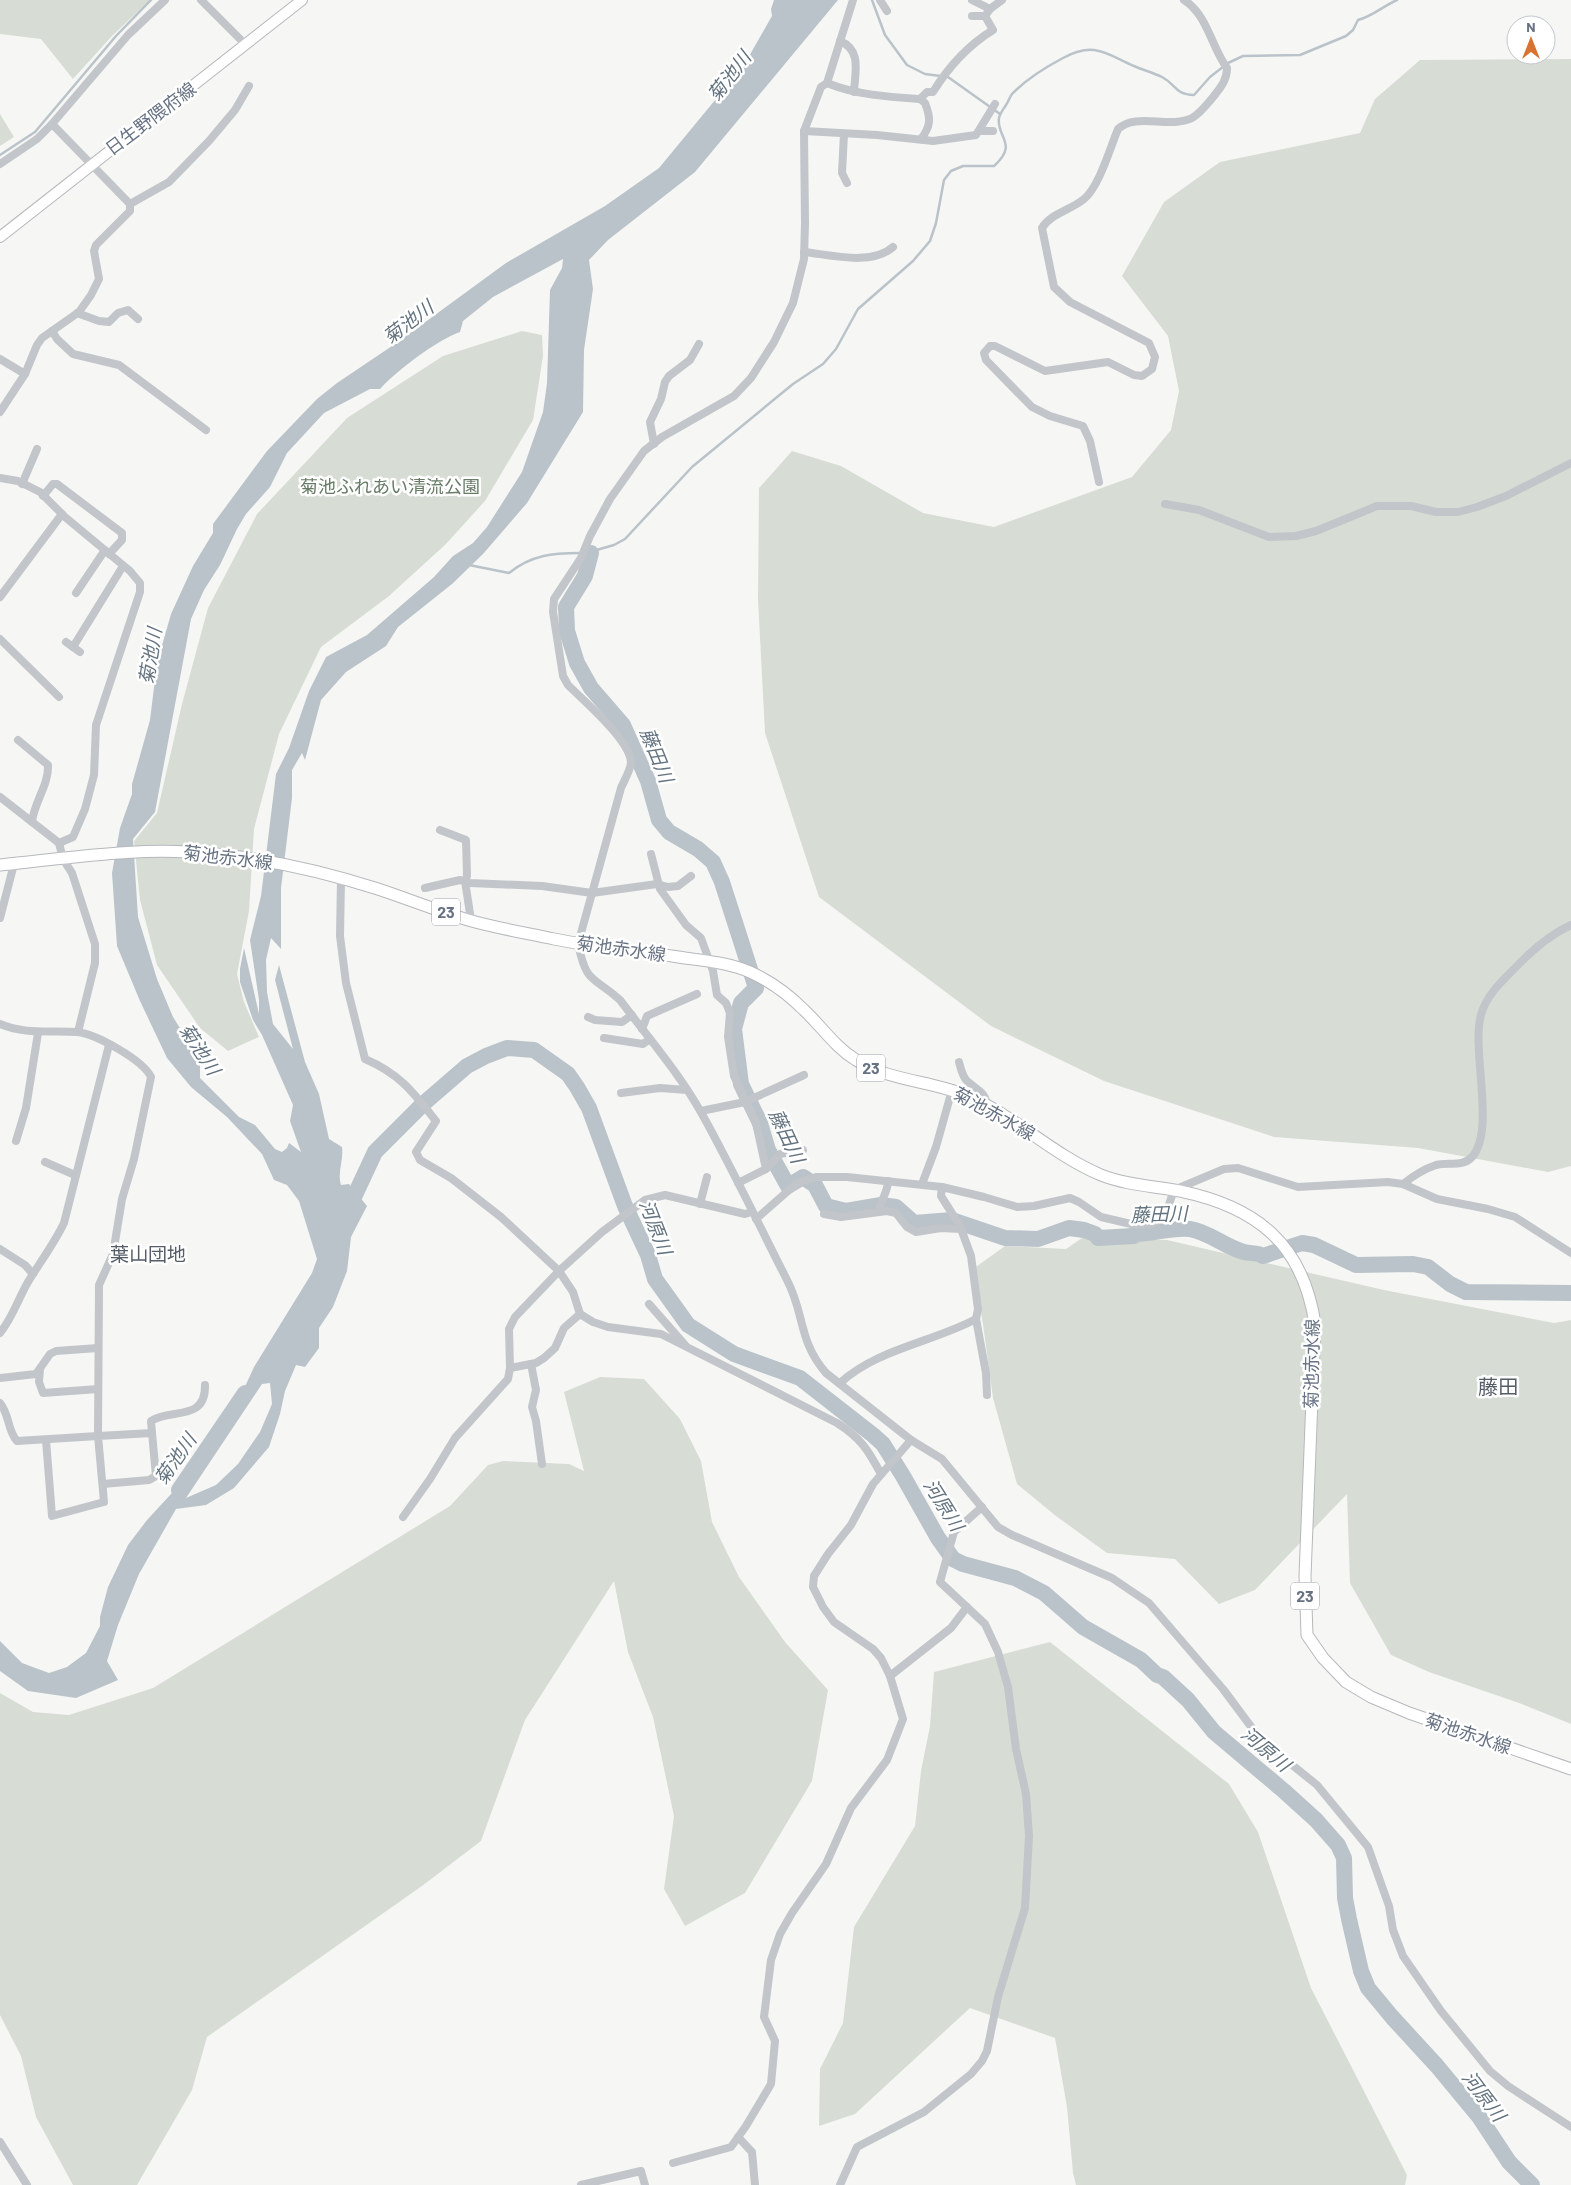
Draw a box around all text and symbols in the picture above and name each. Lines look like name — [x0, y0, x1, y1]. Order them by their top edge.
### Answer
north arrow — [1506, 15, 1556, 65]
text: N — [1526, 18, 1536, 35]
water label: 菊池川 — [702, 45, 756, 105]
street label: 日生野隈府線 — [101, 77, 200, 159]
water label: 菊池川 — [378, 294, 439, 348]
park label: 菊池ふれあい清流公園 — [300, 475, 480, 497]
water label: 菊池川 — [134, 624, 166, 686]
water label: 藤田川 — [636, 724, 680, 787]
street label: 菊池赤水線 — [182, 841, 274, 873]
road number: 23 — [432, 899, 460, 926]
street label: 菊池赤水線 — [575, 931, 667, 965]
water label: 菊池川 — [175, 1019, 227, 1081]
road number: 23 — [857, 1054, 885, 1082]
street label: 菊池赤水線 — [950, 1082, 1039, 1145]
water label: 藤田川 — [765, 1105, 811, 1168]
water label: 河原川 — [636, 1196, 678, 1259]
water label: 藤田川 — [1130, 1201, 1190, 1226]
district label: 葉山団地 — [110, 1242, 186, 1265]
street label: 菊池赤水線 — [1299, 1319, 1323, 1409]
district label: 藤田 — [1478, 1374, 1518, 1398]
water label: 菊池川 — [149, 1427, 202, 1489]
water label: 河原川 — [920, 1474, 970, 1537]
road number: 23 — [1291, 1582, 1319, 1610]
street label: 菊池赤水線 — [1422, 1708, 1514, 1758]
water label: 河原川 — [1237, 1721, 1297, 1777]
water label: 河原川 — [1458, 2066, 1512, 2127]

